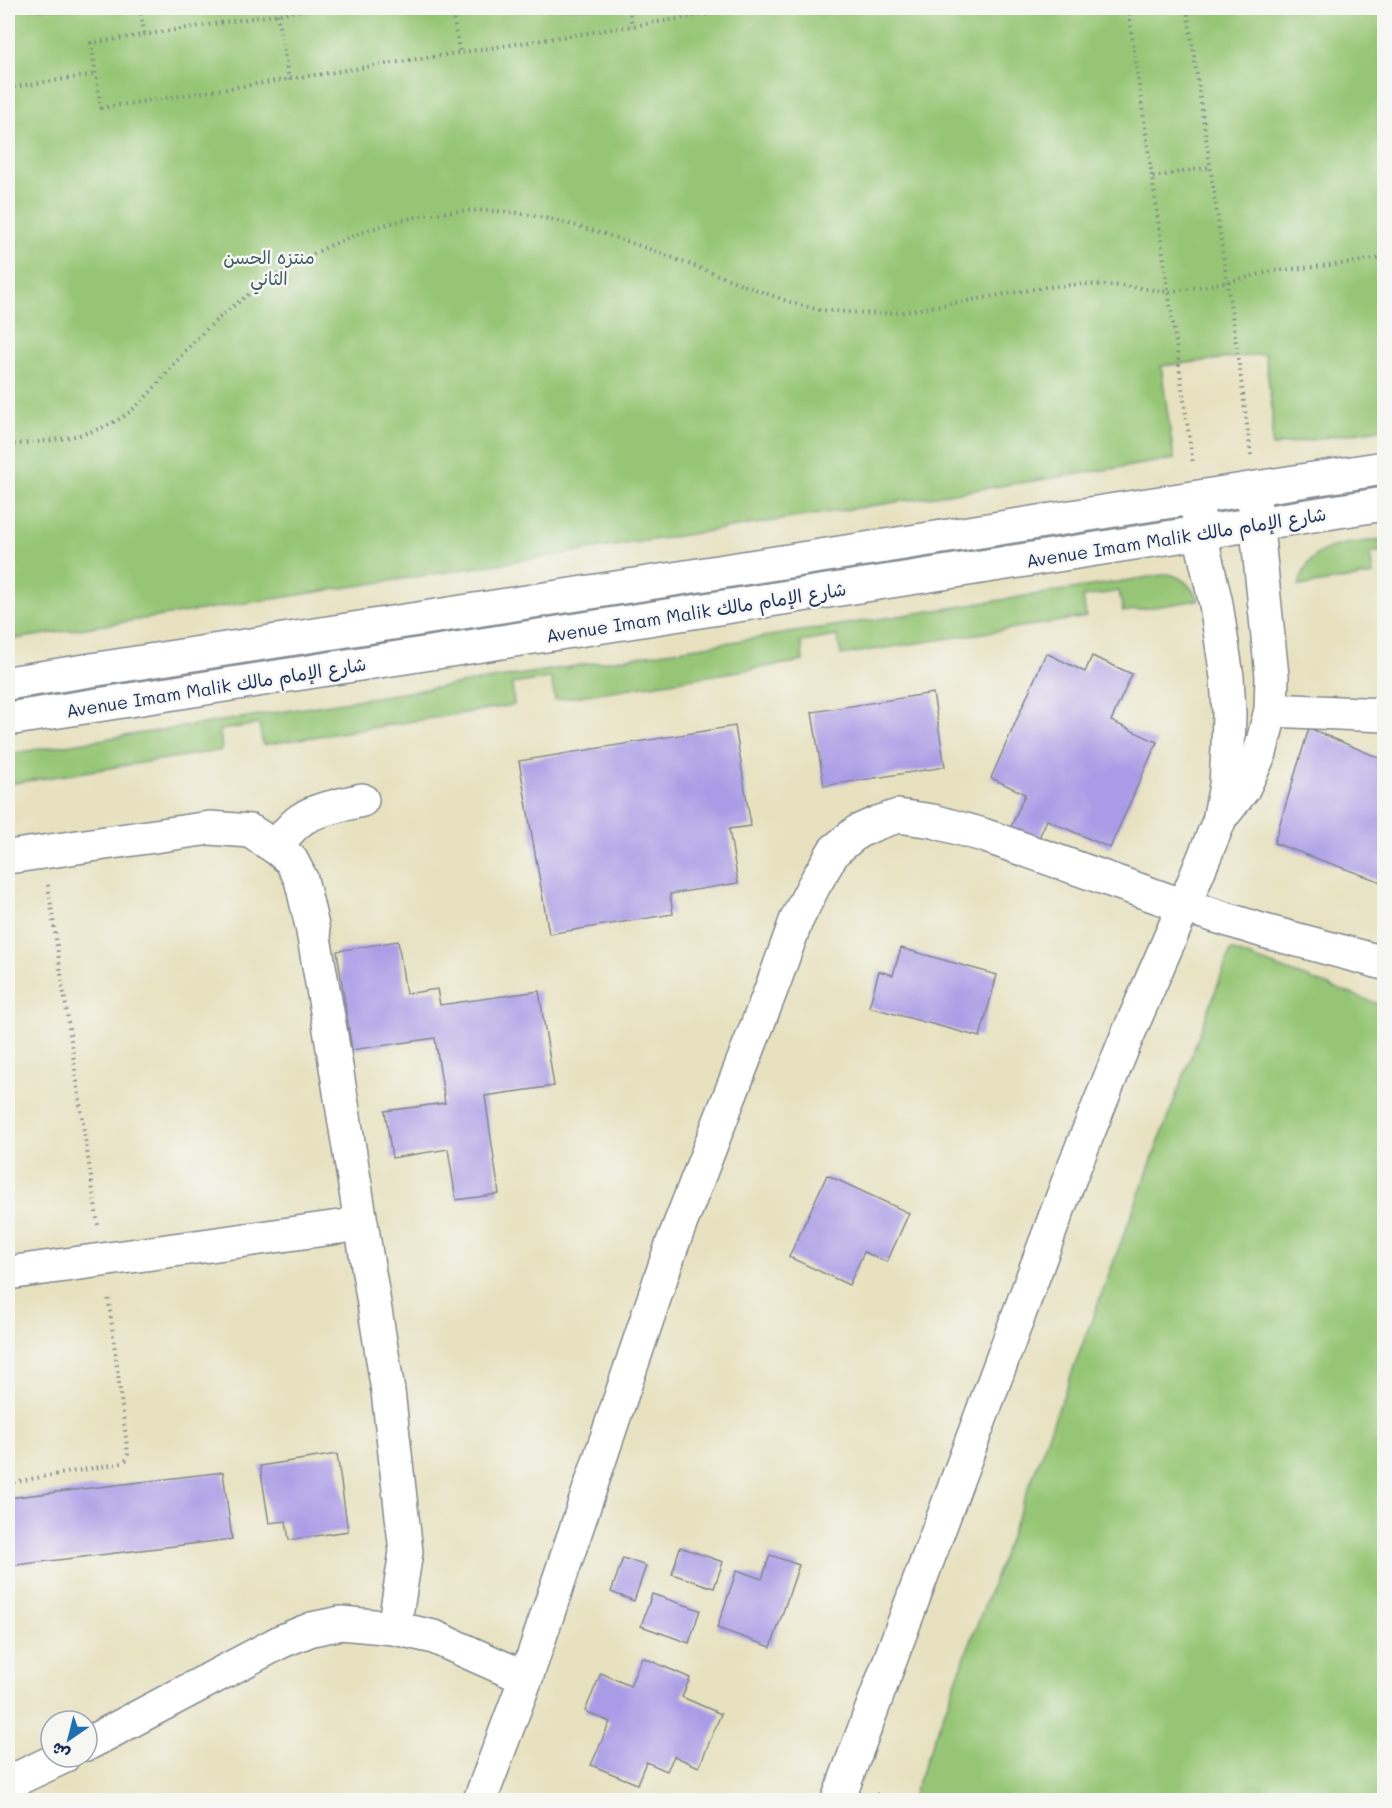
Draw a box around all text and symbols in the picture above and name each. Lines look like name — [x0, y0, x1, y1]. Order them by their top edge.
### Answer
park label: منتزه الحسن الثاني — [223, 245, 315, 295]
street label: Avenue Imam Malik شارع الإمام مالك — [1024, 501, 1328, 576]
street label: Avenue Imam Malik شارع الإمام مالك — [544, 576, 848, 651]
street label: Avenue Imam Malik شارع الإمام مالك — [64, 651, 368, 726]
north arrow — [39, 1709, 99, 1769]
text: ش — [47, 1738, 73, 1765]

